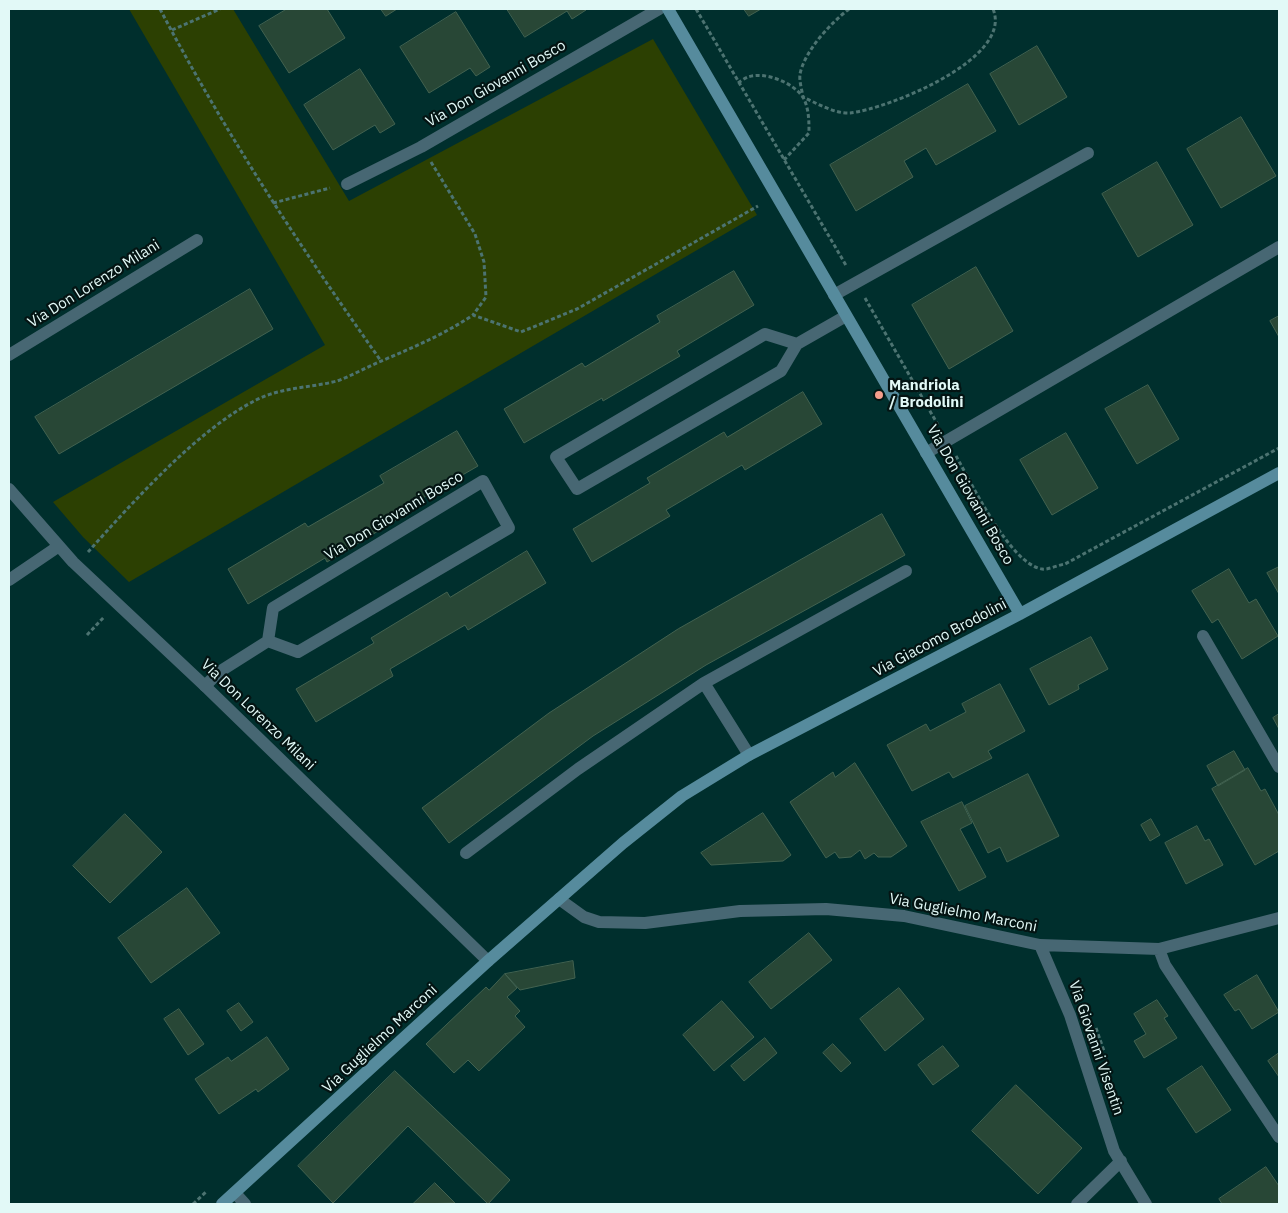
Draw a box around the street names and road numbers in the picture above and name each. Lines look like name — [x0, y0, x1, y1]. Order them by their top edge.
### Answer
street label: Via Don Giovanni Bosco — [423, 37, 569, 131]
street label: Via Don Lorenzo Milani — [25, 236, 163, 332]
street label: Via Don Giovanni Bosco — [923, 422, 1017, 568]
street label: Via Don Giovanni Bosco — [321, 468, 467, 564]
street label: Via Giacomo Brodolini — [870, 595, 1010, 681]
street label: Via Don Lorenzo Milani — [197, 656, 319, 774]
street label: Via Guglielmo Marconi — [888, 890, 1038, 936]
street label: Via Giovanni Visentin — [1065, 978, 1127, 1118]
street label: Via Guglielmo Marconi — [319, 981, 441, 1097]

